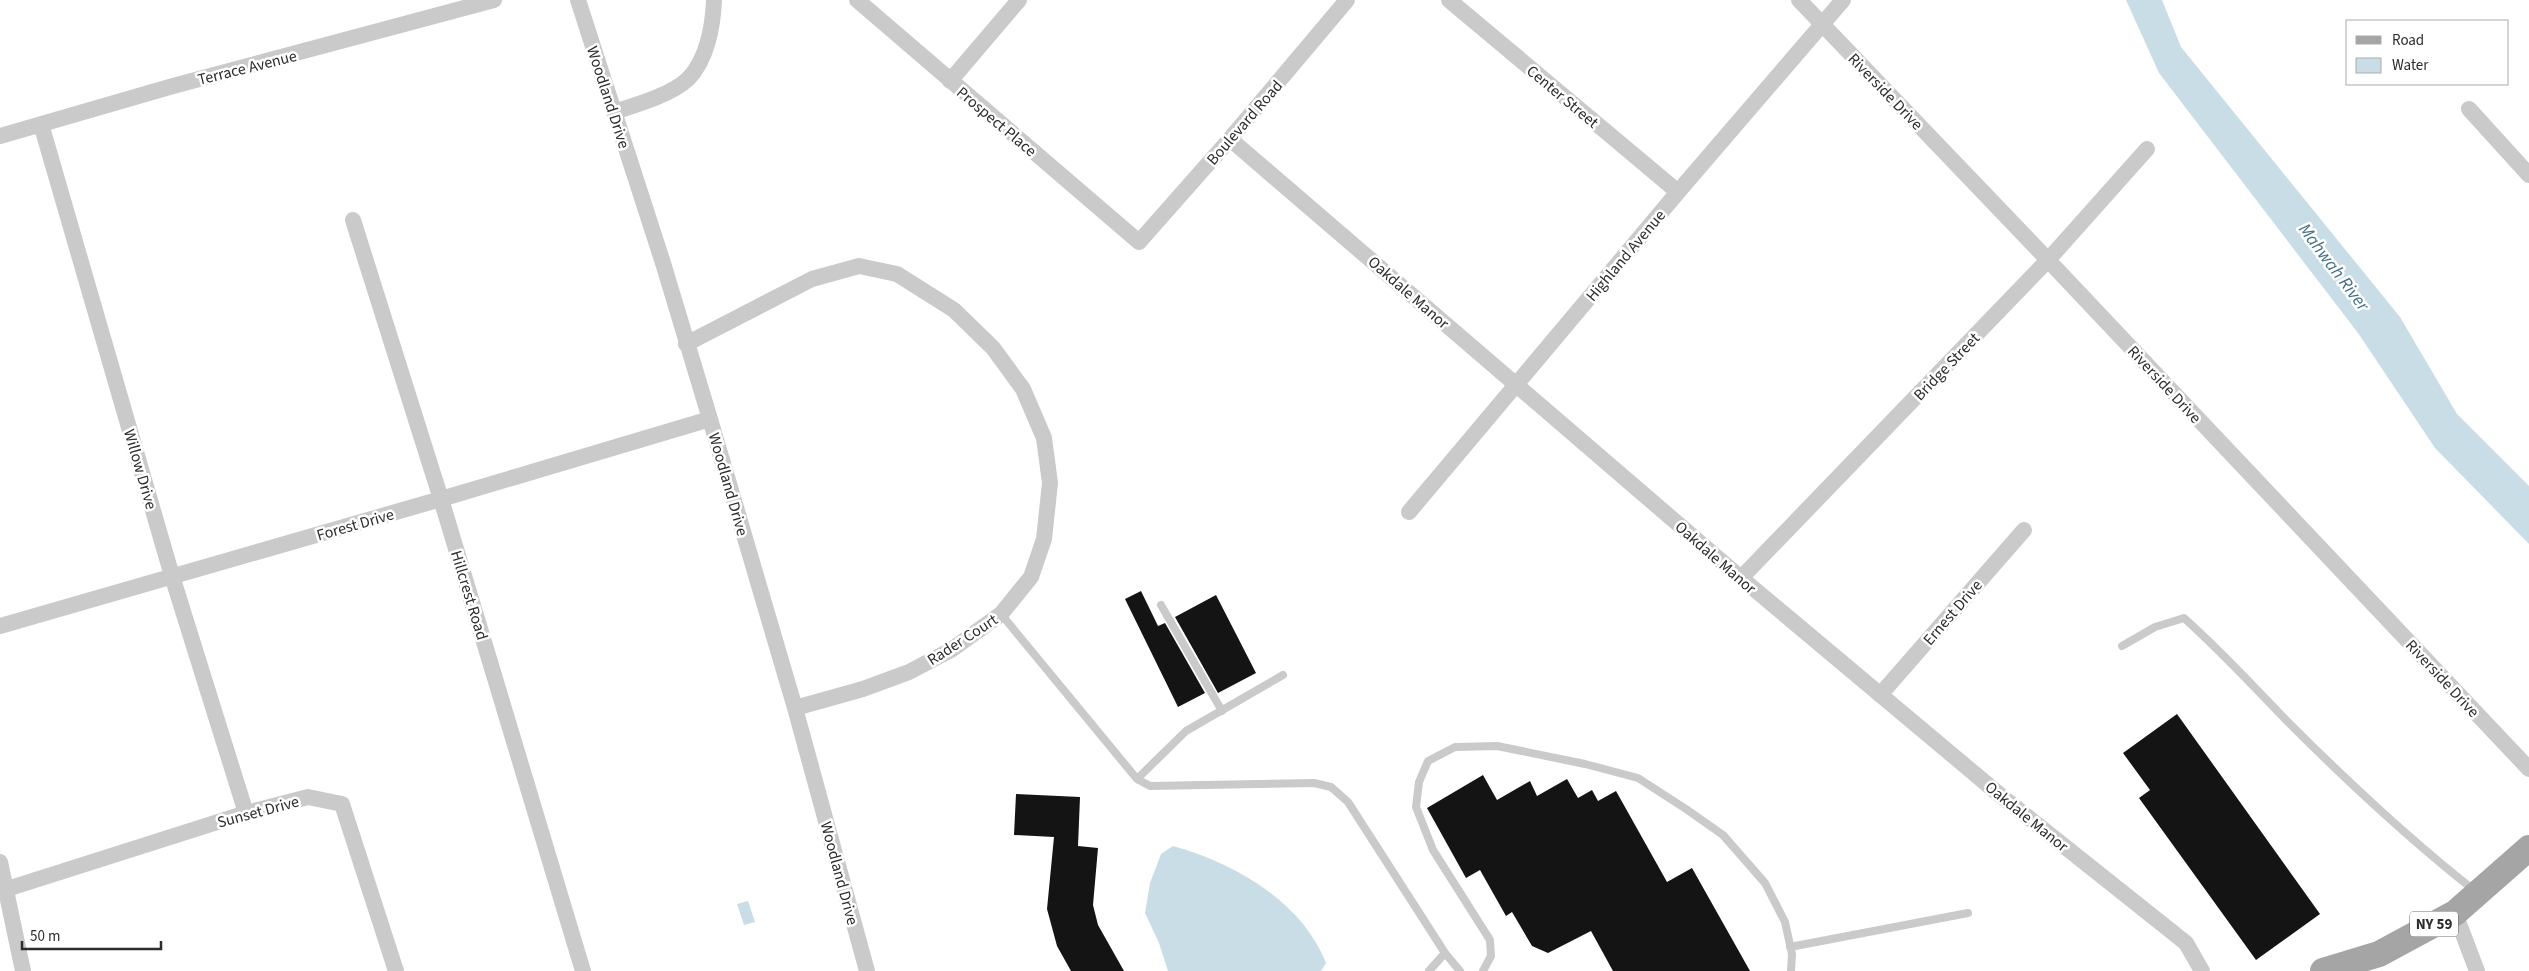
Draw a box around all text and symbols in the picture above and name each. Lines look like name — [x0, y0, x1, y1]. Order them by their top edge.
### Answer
legend — [2346, 20, 2509, 85]
text: Road — [2392, 30, 2424, 51]
street label: Woodland Drive — [581, 43, 635, 151]
street label: Terrace Avenue — [195, 45, 299, 91]
street label: Riverside Drive — [1843, 48, 1928, 135]
text: Water — [2392, 55, 2429, 76]
street label: Center Street — [1522, 60, 1604, 134]
street label: Boulevard Road — [1202, 75, 1288, 170]
street label: Prospect Place — [952, 82, 1041, 162]
street label: Highland Avenue — [1581, 205, 1671, 306]
water label: Mahwah River — [2292, 218, 2375, 317]
street label: Oakdale Manor — [1363, 251, 1454, 335]
street label: Bridge Street — [1909, 327, 1985, 406]
street label: Riverside Drive — [2122, 341, 2206, 429]
street label: Willow Drive — [118, 427, 162, 512]
street label: Woodland Drive — [703, 430, 753, 539]
street label: Forest Drive — [314, 503, 397, 546]
street label: Oakdale Manor — [1670, 516, 1761, 600]
street label: Hillcrest Road — [445, 548, 493, 643]
street label: Ernest Drive — [1918, 575, 1987, 650]
street label: Rader Court — [923, 608, 1003, 671]
street label: Riverside Drive — [2400, 635, 2484, 723]
street label: Oakdale Manor — [1980, 776, 2073, 857]
street label: Sunset Drive — [215, 790, 302, 833]
street label: Woodland Drive — [815, 819, 863, 928]
road number: NY 59 — [2410, 912, 2458, 936]
scale bar — [22, 918, 161, 950]
text: 50 m — [30, 926, 60, 947]

